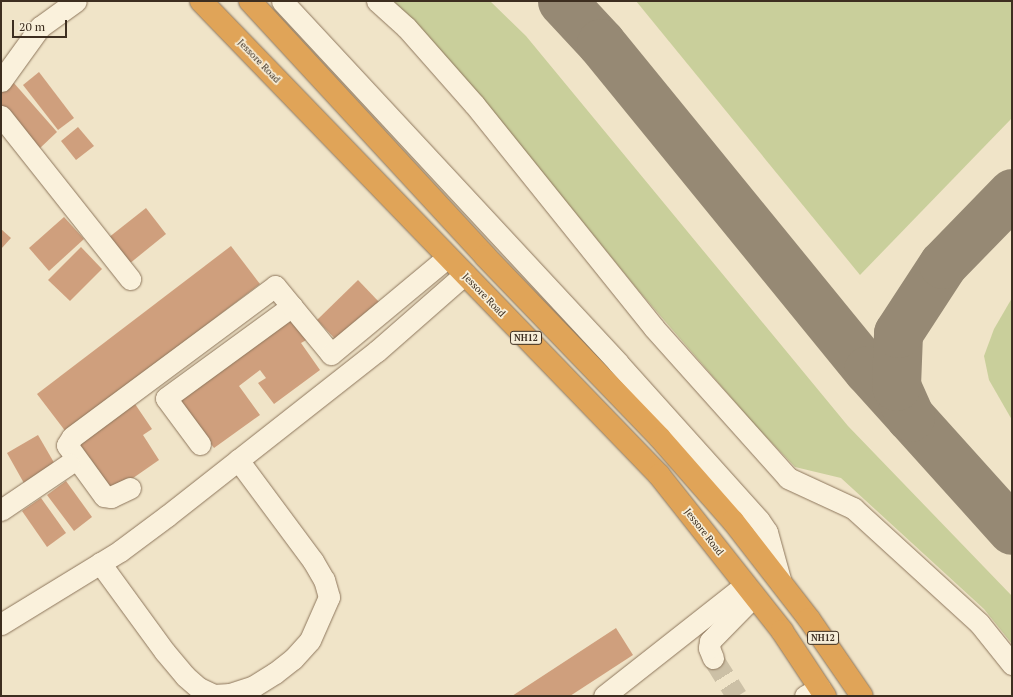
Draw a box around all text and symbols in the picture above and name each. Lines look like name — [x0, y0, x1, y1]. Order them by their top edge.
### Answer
scale bar — [14, 12, 69, 38]
text: 20 m — [19, 19, 45, 34]
street label: Jessore Road — [235, 37, 283, 85]
street label: Jessore Road — [460, 271, 508, 319]
road number: NH12 — [510, 331, 542, 345]
street label: Jessore Road — [682, 506, 726, 558]
road number: NH12 — [807, 631, 839, 645]

